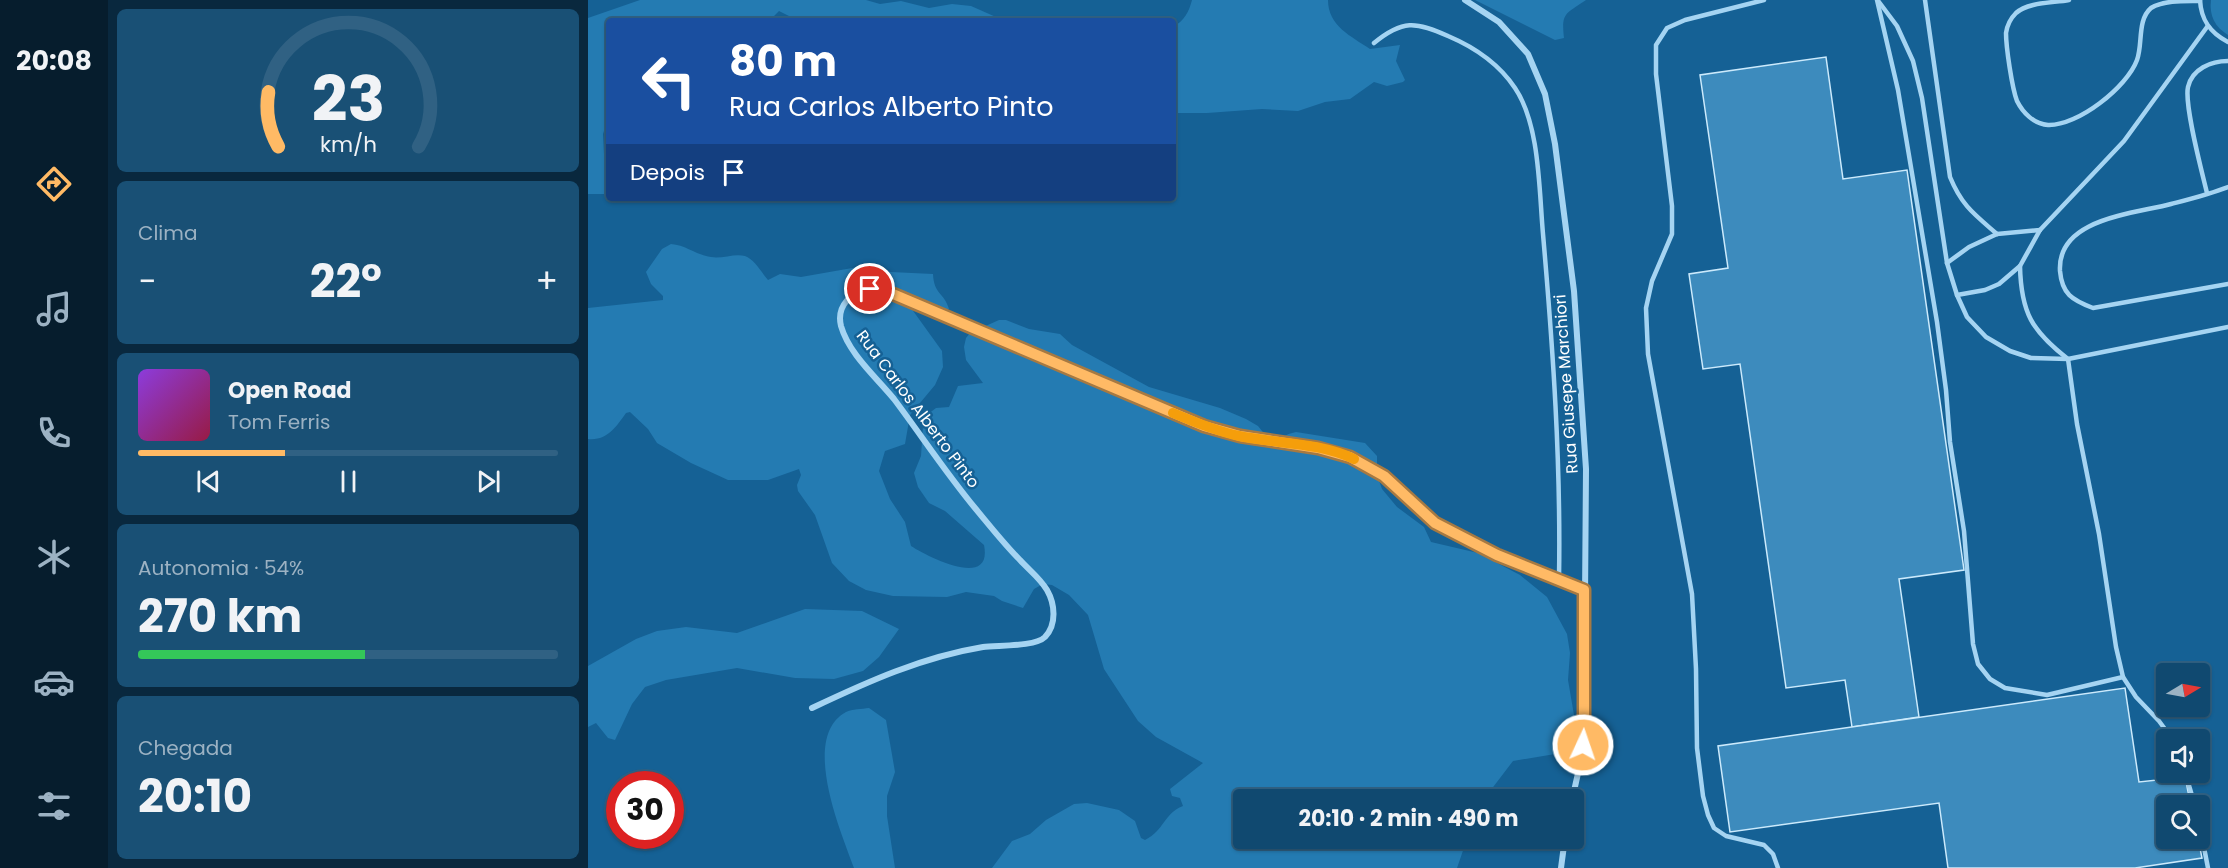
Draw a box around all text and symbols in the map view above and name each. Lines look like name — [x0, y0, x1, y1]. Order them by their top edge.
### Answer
text: 80 m — [729, 32, 837, 91]
text: 20:08 — [16, 42, 92, 79]
icon: left — [630, 42, 708, 120]
text: 23 — [311, 56, 385, 144]
text: Rua Carlos Alberto Pinto — [729, 88, 1053, 125]
text: km/h — [319, 130, 377, 161]
icon: arrive — [717, 156, 750, 189]
text: Depois — [630, 157, 705, 188]
icon: directions — [33, 163, 75, 205]
text: Clima — [138, 219, 197, 247]
text: 22° — [310, 250, 382, 313]
text: − — [138, 258, 156, 305]
text: + — [535, 258, 558, 305]
pin — [844, 263, 895, 314]
icon: arrive — [853, 272, 886, 305]
icon: music — [33, 288, 75, 330]
street label: Rua Giusepe Marchiori — [1548, 294, 1584, 474]
street label: Rua Carlos Alberto Pinto — [851, 325, 985, 493]
text: Open Road — [228, 375, 352, 406]
text: Tom Ferris — [228, 408, 330, 436]
icon: phone — [33, 412, 75, 454]
icon: previous — [192, 465, 225, 498]
icon: pause — [332, 465, 365, 498]
icon: next — [472, 465, 505, 498]
icon: climate — [33, 536, 75, 578]
text: Autonomia · 54% — [138, 554, 304, 582]
text: 270 km — [138, 585, 302, 648]
icon: car — [33, 661, 75, 703]
north arrow — [2156, 663, 2210, 717]
map controls — [2156, 663, 2210, 849]
position arrow — [1551, 713, 1615, 777]
button: sound — [2156, 729, 2210, 783]
text: Chegada — [138, 734, 233, 762]
text: 20:10 — [138, 765, 252, 828]
speed limit sign: 30 — [606, 771, 684, 849]
icon: filters — [33, 785, 75, 827]
button: search — [2156, 795, 2210, 849]
text: 20:10 · 2 min · 490 m — [1298, 803, 1519, 834]

